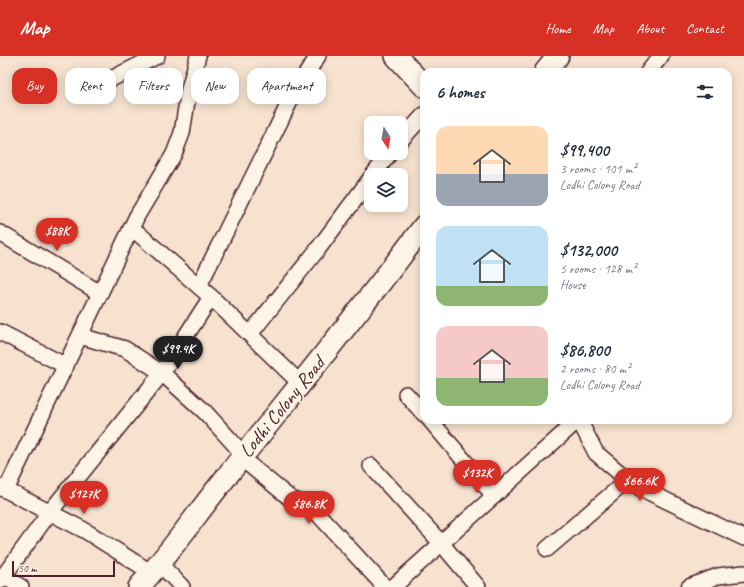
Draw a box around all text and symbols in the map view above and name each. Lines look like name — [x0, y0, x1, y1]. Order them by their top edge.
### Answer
text: Map — [20, 16, 50, 40]
text: Home — [545, 20, 571, 37]
text: Map — [593, 20, 614, 37]
text: About — [636, 20, 664, 37]
text: Contact — [686, 20, 724, 37]
chip: Buy — [12, 68, 57, 104]
chip: Rent — [65, 68, 116, 104]
chip: Filters — [124, 68, 183, 104]
chip: New — [191, 68, 239, 104]
chip: Apartment — [247, 68, 326, 104]
icon: filters — [694, 81, 716, 103]
text: 6 homes — [436, 82, 484, 103]
north arrow — [364, 116, 408, 160]
map controls — [364, 116, 408, 212]
text: $99,400 — [560, 140, 609, 161]
icon: home — [468, 142, 516, 190]
text: 3 rooms · 101 m² — [560, 161, 636, 177]
button: layers — [364, 168, 408, 212]
text: Lodhi Colony Road — [560, 177, 640, 193]
pin: $88K — [33, 218, 81, 252]
text: $88K — [45, 223, 69, 239]
text: $132,000 — [560, 240, 617, 261]
icon: home — [468, 242, 516, 290]
text: 5 rooms · 128 m² — [560, 261, 636, 277]
text: House — [560, 277, 585, 293]
pin: $99.4K — [145, 336, 211, 370]
text: $86,800 — [560, 340, 610, 361]
text: $99.4K — [162, 341, 194, 357]
icon: home — [468, 342, 516, 390]
street label: Lodhi Colony Road — [234, 349, 332, 462]
text: 2 rooms · 80 m² — [560, 361, 630, 377]
text: Lodhi Colony Road — [560, 377, 640, 393]
pin: $132K — [449, 460, 505, 494]
text: $132K — [462, 465, 492, 481]
pin: $66.6K — [607, 468, 673, 502]
text: $66.6K — [623, 473, 657, 489]
pin: $127K — [56, 481, 112, 515]
text: $127K — [69, 486, 99, 502]
pin: $86.8K — [276, 491, 342, 525]
text: $86.8K — [293, 496, 325, 512]
scale bar — [12, 559, 115, 578]
text: 50 m — [18, 561, 37, 575]

